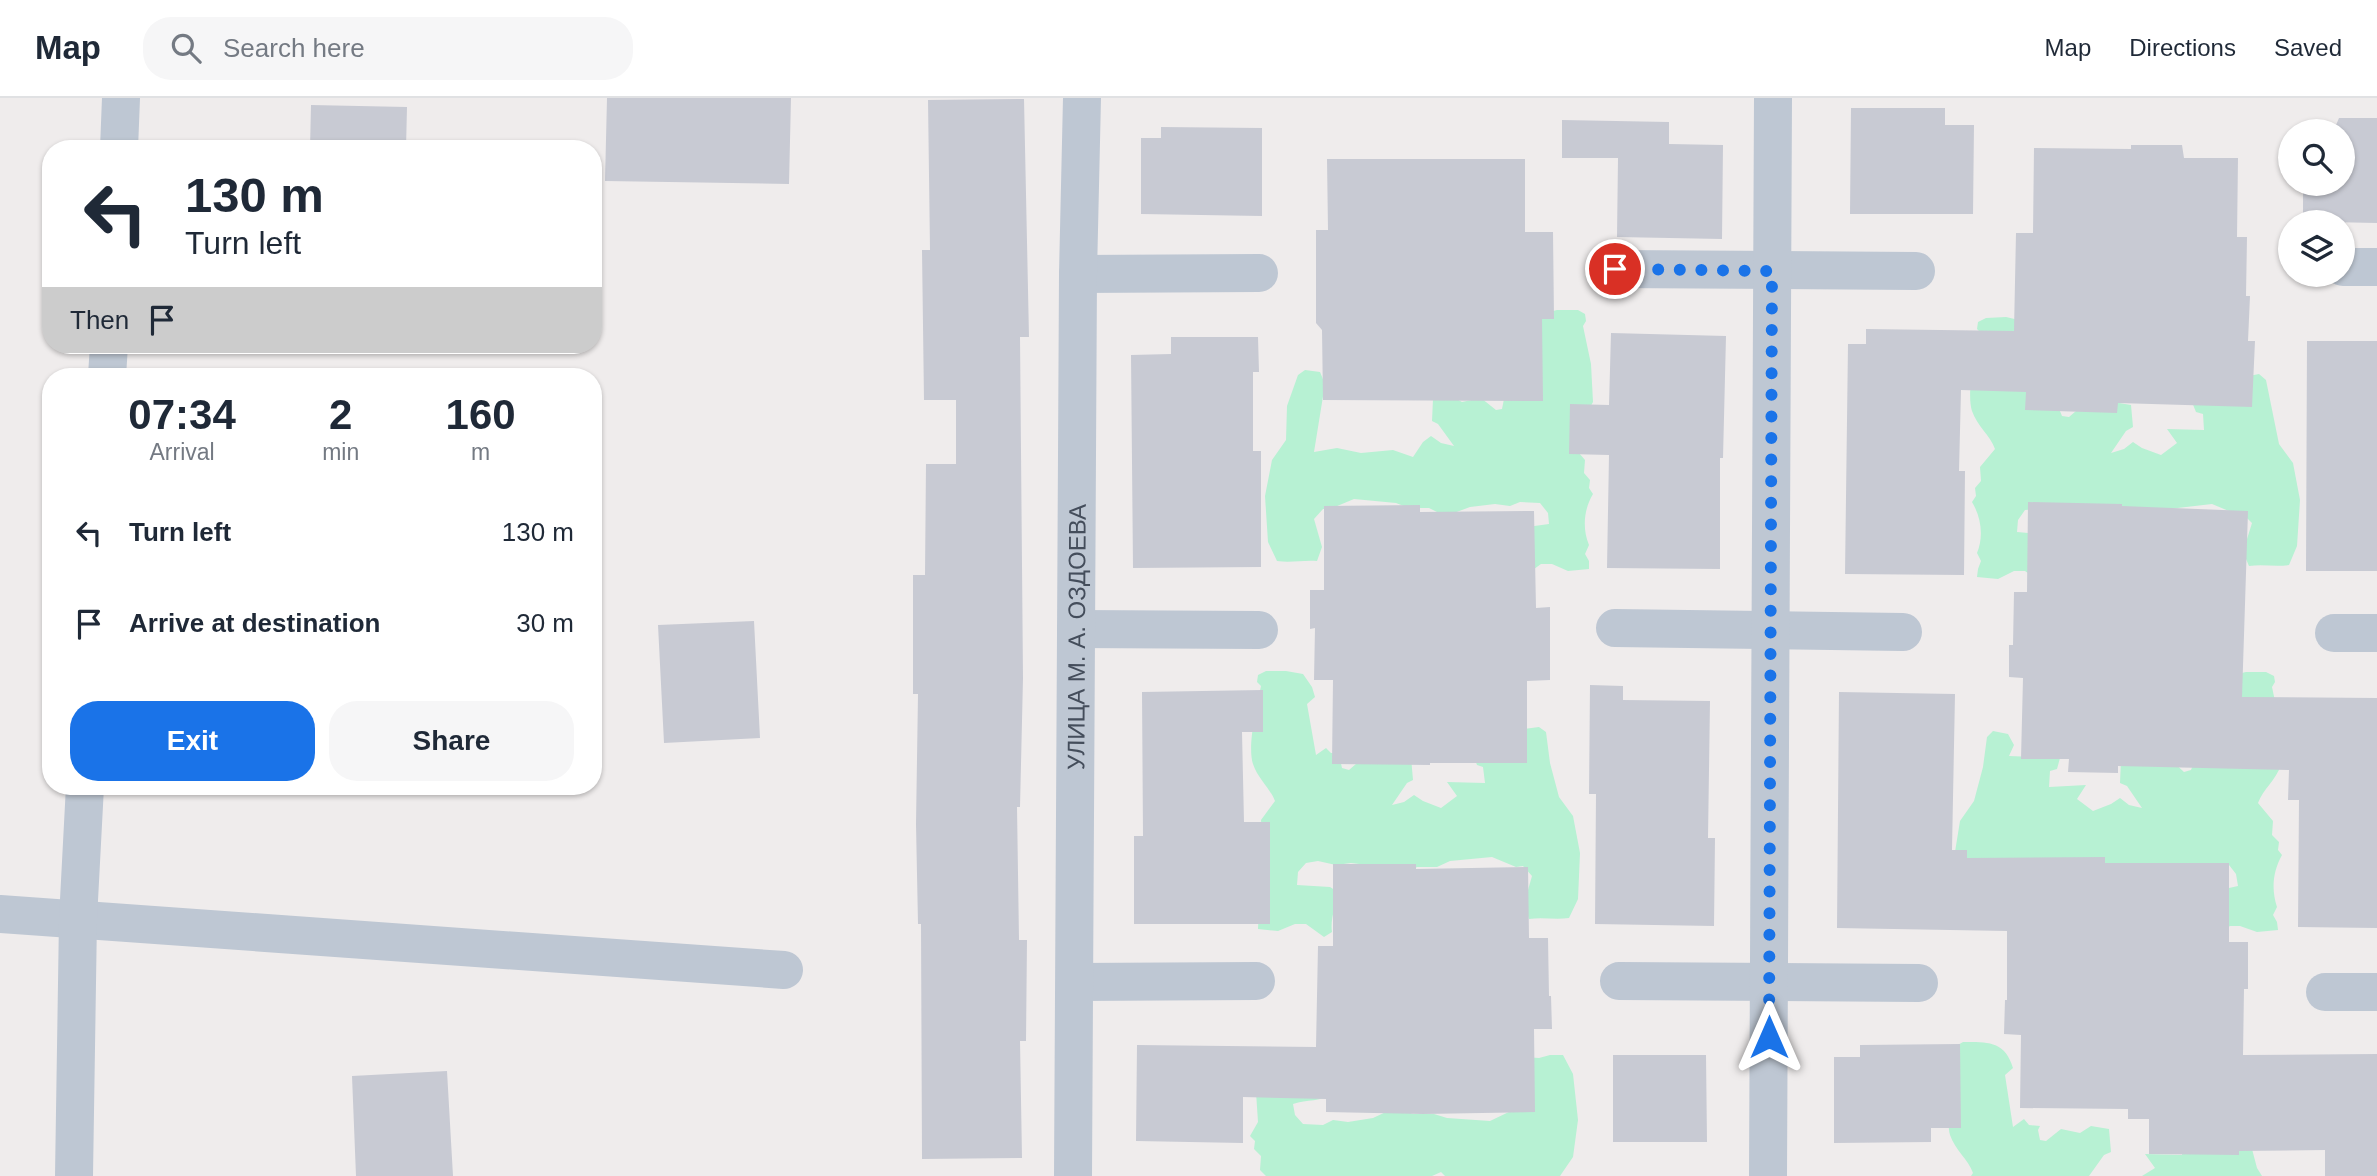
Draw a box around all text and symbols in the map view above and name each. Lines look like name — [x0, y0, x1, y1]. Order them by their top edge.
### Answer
search box — [143, 17, 633, 80]
text: Map — [35, 29, 101, 66]
icon: search — [167, 29, 205, 67]
text: Search here — [223, 33, 365, 63]
text: Map — [2045, 34, 2091, 61]
text: Directions — [2129, 34, 2236, 61]
text: Saved — [2274, 34, 2342, 61]
map controls — [2278, 119, 2355, 287]
button: search — [2278, 119, 2355, 196]
icon: left — [70, 168, 161, 259]
text: 130 m — [185, 168, 324, 222]
button: layers — [2278, 210, 2355, 287]
text: Turn left — [185, 225, 301, 261]
pin — [1585, 239, 1645, 299]
icon: arrive — [1596, 250, 1634, 288]
icon: arrive — [143, 301, 181, 339]
text: Then — [70, 305, 129, 335]
text: 07:34 — [128, 391, 236, 438]
text: 2 — [329, 391, 352, 438]
text: 160 — [446, 391, 516, 438]
text: Arrival — [149, 439, 215, 465]
text: min — [322, 439, 359, 465]
text: m — [471, 439, 490, 465]
street label: УЛИЦА М. А. ОЗДОЕВА — [1062, 504, 1090, 770]
icon: left — [70, 514, 108, 552]
text: Turn left — [129, 517, 231, 547]
text: 130 m — [502, 517, 574, 547]
icon: arrive — [70, 605, 108, 643]
text: Arrive at destination — [129, 608, 380, 638]
text: 30 m — [516, 608, 574, 638]
button: Exit — [70, 701, 315, 781]
button: Share — [329, 701, 574, 781]
position arrow — [1732, 1000, 1806, 1074]

